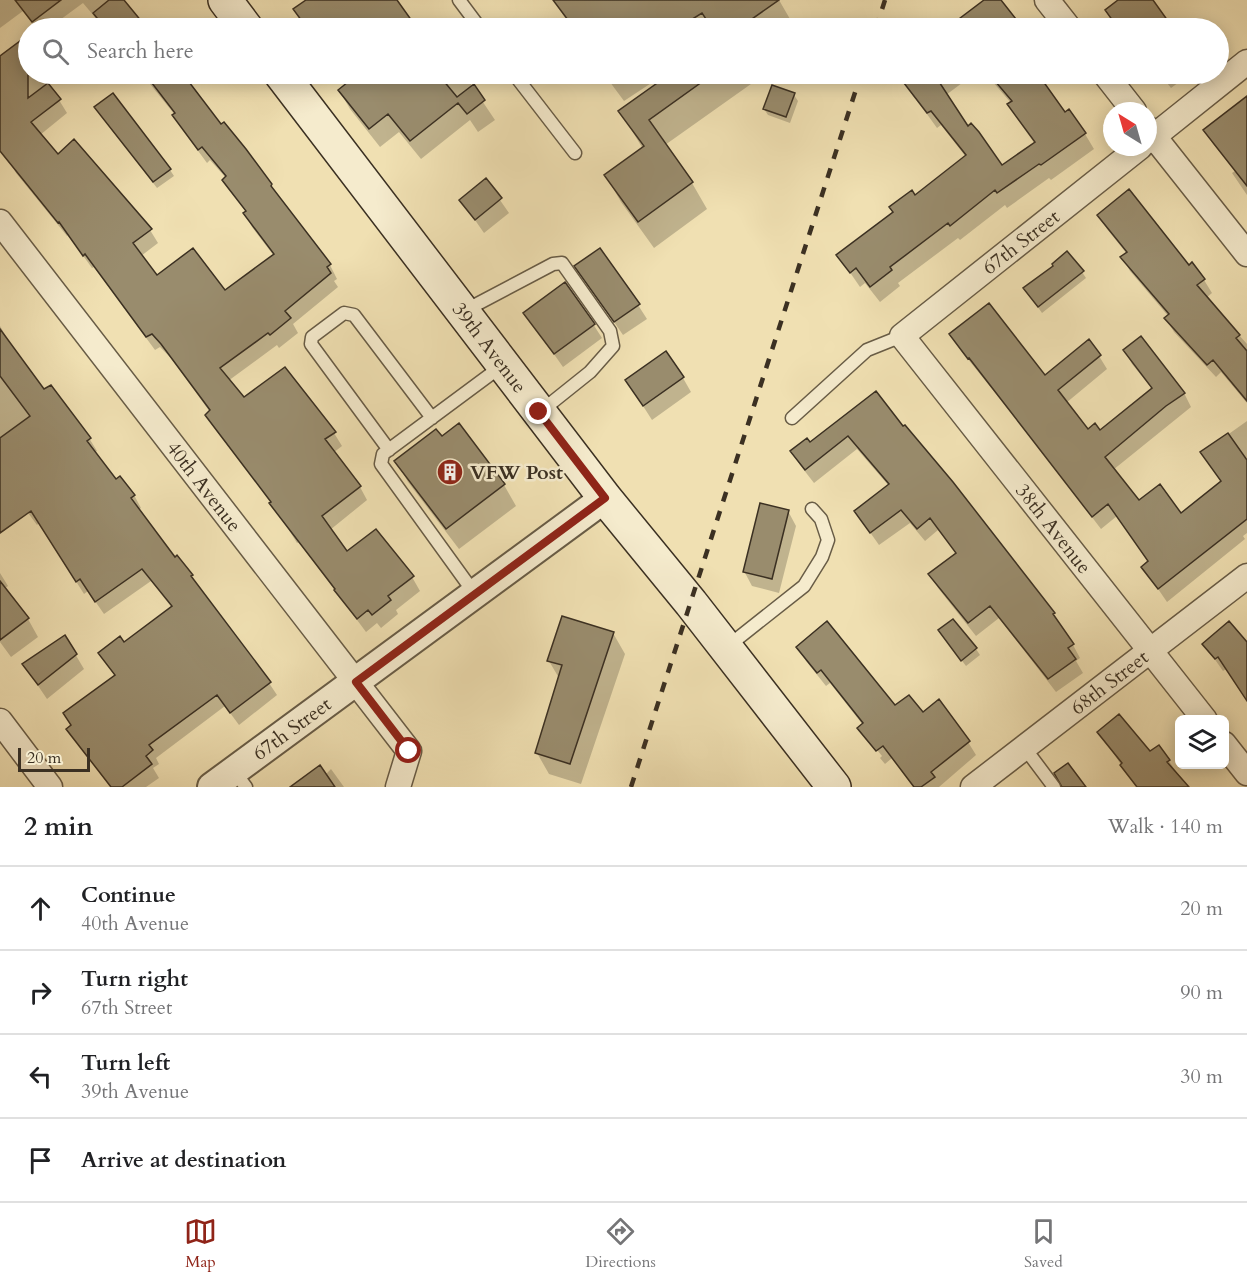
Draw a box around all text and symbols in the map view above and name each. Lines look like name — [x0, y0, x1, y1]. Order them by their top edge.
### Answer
search box — [18, 18, 1229, 84]
icon: search — [39, 35, 72, 68]
text: Search here — [87, 36, 194, 66]
north arrow — [1103, 102, 1157, 156]
street label: 67th Street — [977, 203, 1066, 281]
street label: 39th Avenue — [446, 296, 533, 398]
route end — [525, 398, 551, 424]
street label: 40th Avenue — [161, 435, 248, 537]
building icon: VFW Post — [435, 457, 465, 487]
place label: VFW Post — [470, 459, 563, 486]
street label: 38th Avenue — [1010, 478, 1098, 579]
street label: 68th Street — [1065, 643, 1154, 721]
street label: 67th Street — [247, 690, 337, 766]
map controls — [1175, 715, 1229, 769]
button: layers — [1175, 715, 1229, 769]
route start — [395, 737, 421, 763]
scale bar — [18, 745, 90, 772]
text: 20 m — [27, 747, 61, 769]
text: 2 min — [24, 809, 93, 844]
text: Walk · 140 m — [1108, 813, 1223, 840]
text: Continue — [81, 880, 176, 910]
icon: ahead — [24, 892, 57, 925]
text: 20 m — [1180, 895, 1223, 922]
text: 40th Avenue — [81, 910, 189, 937]
text: Turn right — [81, 964, 188, 994]
icon: right — [24, 976, 57, 1009]
text: 90 m — [1180, 979, 1223, 1006]
text: 67th Street — [81, 994, 172, 1021]
text: Turn left — [81, 1048, 170, 1078]
icon: left — [24, 1060, 57, 1093]
text: 30 m — [1180, 1063, 1223, 1090]
text: 39th Avenue — [81, 1078, 189, 1105]
icon: arrive — [24, 1144, 57, 1177]
text: Arrive at destination — [81, 1145, 286, 1175]
tab: Map — [184, 1215, 217, 1273]
tab: Directions — [585, 1215, 656, 1273]
tab: Saved — [1024, 1215, 1063, 1273]

